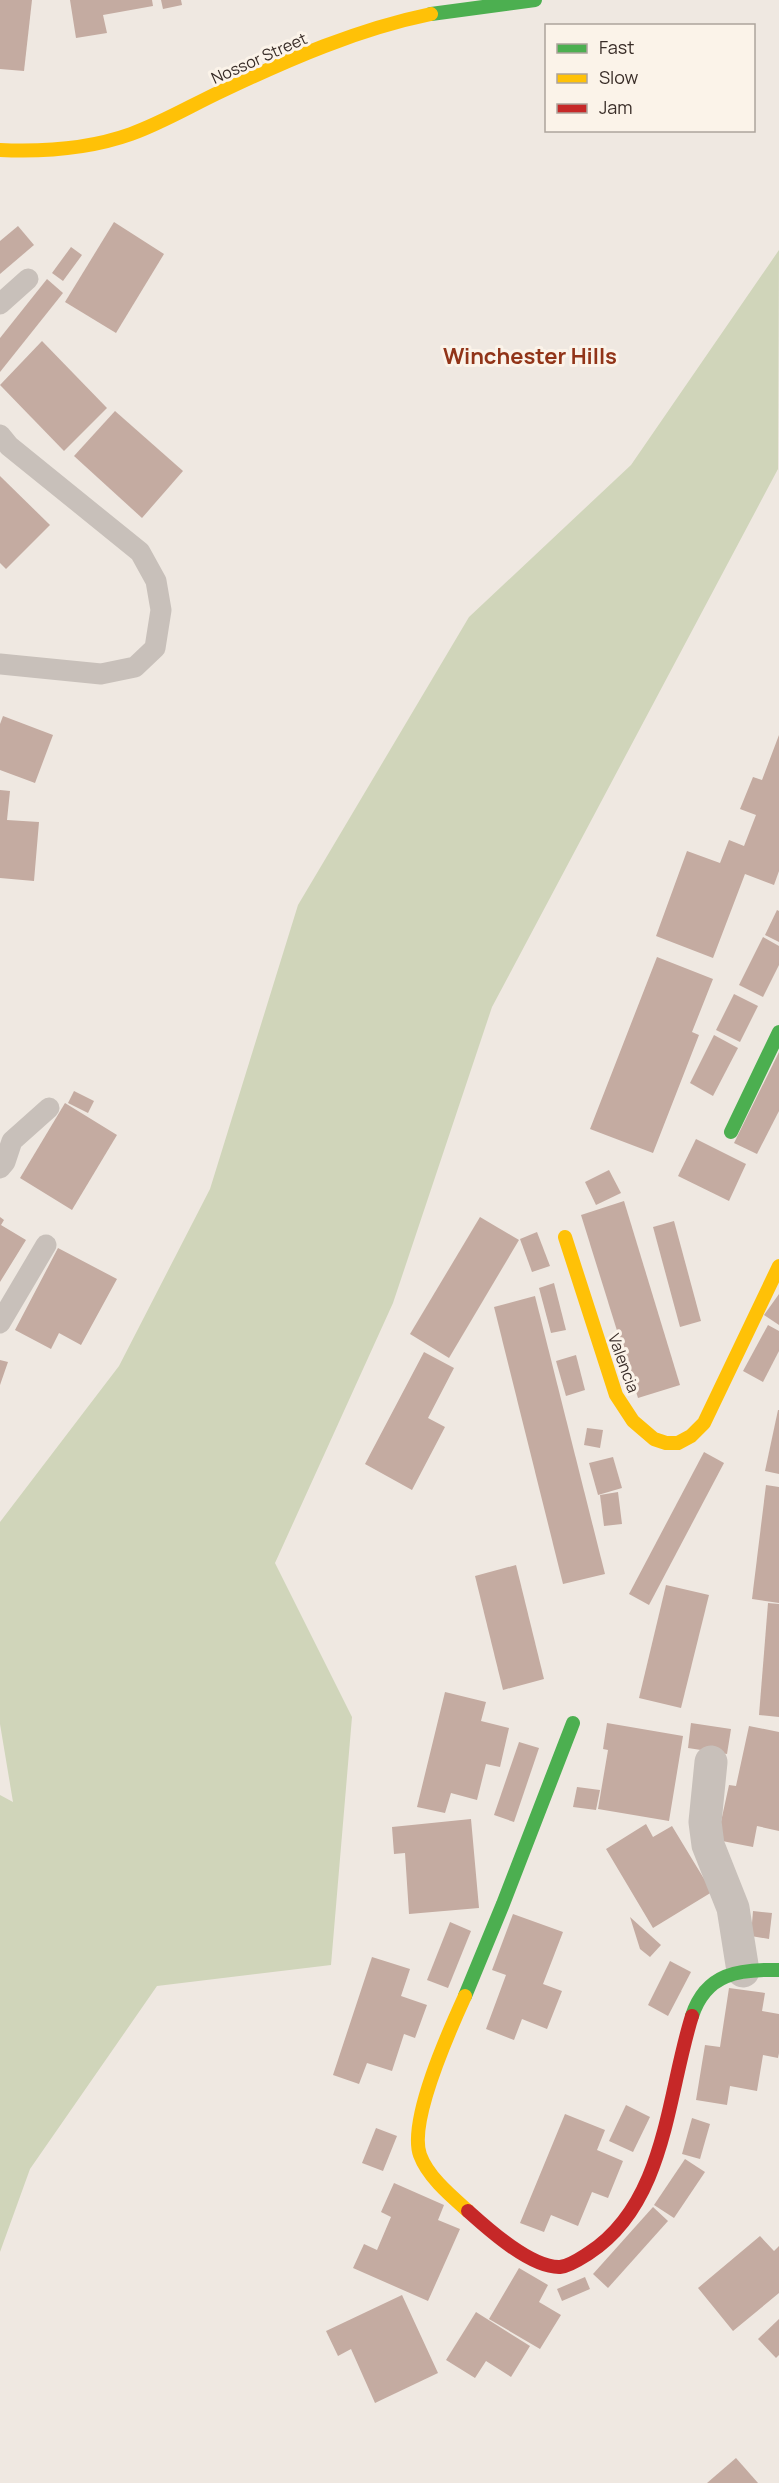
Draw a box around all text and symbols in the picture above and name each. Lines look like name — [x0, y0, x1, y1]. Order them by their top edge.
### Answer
legend — [545, 24, 755, 132]
street label: Nossor Street — [208, 27, 310, 89]
text: Fast — [599, 35, 634, 59]
text: Slow — [599, 65, 639, 89]
text: Jam — [599, 95, 633, 119]
district label: Winchester Hills — [443, 341, 617, 371]
street label: Valencia — [603, 1330, 645, 1396]

